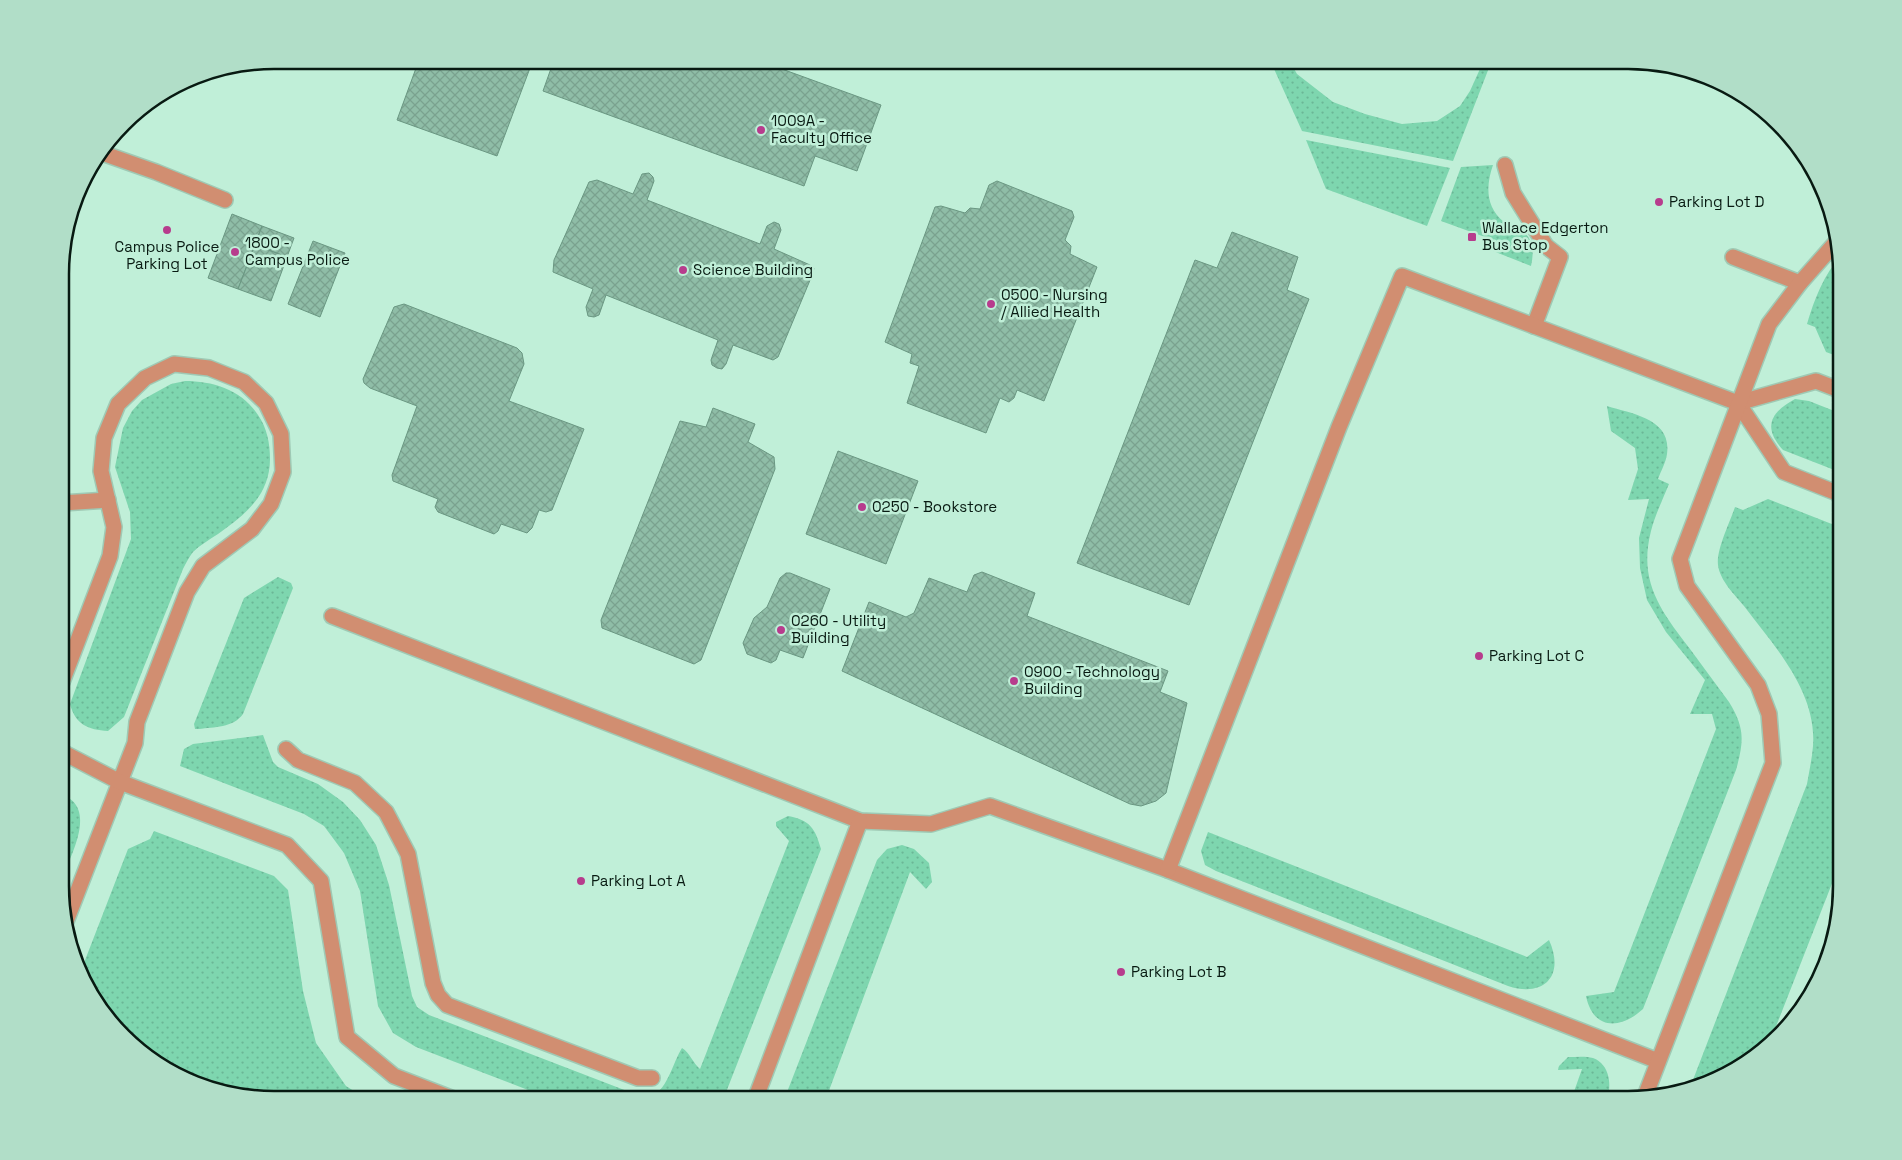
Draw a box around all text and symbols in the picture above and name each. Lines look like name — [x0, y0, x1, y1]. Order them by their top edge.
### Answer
place label: 1009A - Faculty Office — [771, 111, 872, 147]
marker: 1009A - Faculty Office — [755, 124, 767, 136]
place label: Parking Lot D — [1669, 192, 1764, 211]
marker: Parking Lot D — [1653, 196, 1665, 208]
place label: Wallace Edgerton Bus Stop — [1482, 218, 1608, 254]
marker: Campus Police Parking Lot — [161, 224, 173, 236]
marker: Wallace Edgerton Bus Stop — [1466, 231, 1478, 243]
place label: 1800 - Campus Police — [245, 233, 350, 269]
place label: Campus Police Parking Lot — [115, 237, 220, 273]
marker: 1800 - Campus Police — [229, 246, 241, 258]
place label: Science Building — [693, 260, 813, 279]
marker: Science Building — [677, 264, 689, 276]
place label: 0500 - Nursing / Allied Health — [1001, 285, 1108, 321]
marker: 0500 - Nursing / Allied Health — [985, 298, 997, 310]
place label: 0250 - Bookstore — [872, 497, 997, 516]
marker: 0250 - Bookstore — [856, 501, 868, 513]
place label: 0260 - Utility Building — [791, 611, 886, 647]
marker: 0260 - Utility Building — [775, 624, 787, 636]
place label: Parking Lot C — [1489, 646, 1584, 665]
marker: Parking Lot C — [1473, 650, 1485, 662]
place label: 0900 - Technology Building — [1024, 662, 1160, 698]
marker: 0900 - Technology Building — [1008, 675, 1020, 687]
place label: Parking Lot A — [591, 871, 686, 890]
marker: Parking Lot A — [575, 875, 587, 887]
place label: Parking Lot B — [1131, 962, 1226, 981]
marker: Parking Lot B — [1115, 966, 1127, 978]

